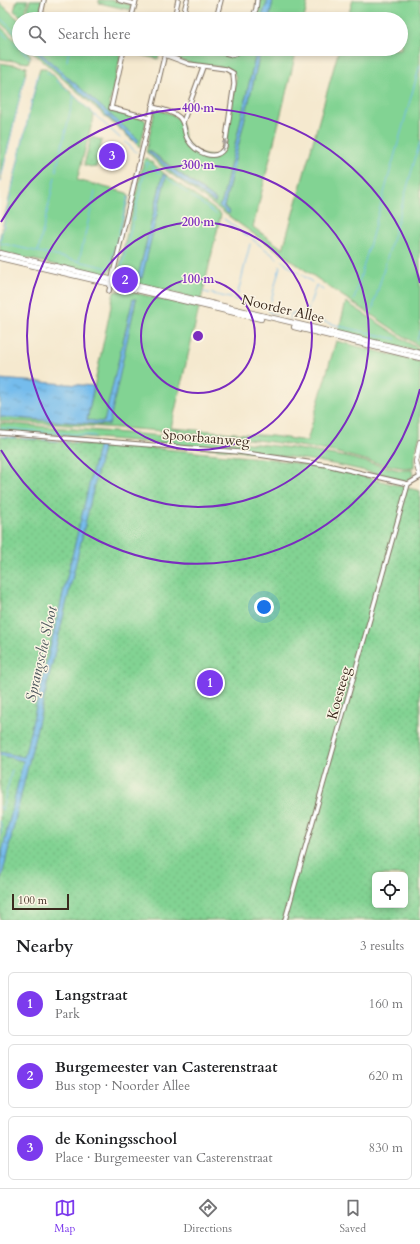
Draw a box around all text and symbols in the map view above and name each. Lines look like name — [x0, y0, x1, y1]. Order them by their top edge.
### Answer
search box — [12, 12, 408, 56]
icon: search — [26, 23, 48, 45]
text: Search here — [58, 24, 131, 44]
text: 400 m — [182, 100, 215, 116]
one-way arrow — [221, 138, 227, 150]
pin: 3 — [99, 141, 125, 171]
text: 300 m — [182, 157, 215, 173]
text: 200 m — [182, 214, 215, 230]
pin: 2 — [112, 265, 138, 295]
text: 100 m — [182, 271, 215, 287]
street label: Noorder Allee — [240, 290, 326, 328]
centre of rings — [191, 329, 205, 343]
street label: Spoorbaanweg — [161, 425, 251, 451]
your location — [254, 597, 274, 617]
water label: Sprangsche Sloot — [20, 603, 62, 704]
street label: Koesteeg — [322, 664, 356, 722]
pin: 1 — [197, 668, 223, 698]
map controls — [372, 872, 408, 908]
button: locate — [372, 872, 408, 908]
scale bar — [12, 892, 69, 911]
text: 100 m — [18, 893, 47, 908]
text: Nearby — [16, 935, 73, 958]
text: 3 results — [360, 937, 404, 955]
text: Langstraat — [55, 985, 128, 1005]
text: 1 — [27, 995, 33, 1013]
text: 160 m — [369, 995, 403, 1013]
text: Park — [55, 1005, 80, 1023]
text: Burgemeester van Casterenstraat — [55, 1057, 277, 1077]
text: 2 — [27, 1067, 33, 1085]
text: 620 m — [369, 1067, 403, 1085]
text: Bus stop · Noorder Allee — [55, 1077, 190, 1095]
text: de Koningsschool — [55, 1129, 177, 1149]
text: 3 — [27, 1139, 33, 1157]
text: 830 m — [369, 1139, 403, 1157]
text: Place · Burgemeester van Casterenstraat — [55, 1149, 273, 1167]
tab: Map — [54, 1197, 76, 1236]
tab: Directions — [183, 1197, 232, 1236]
tab: Saved — [340, 1197, 366, 1236]

